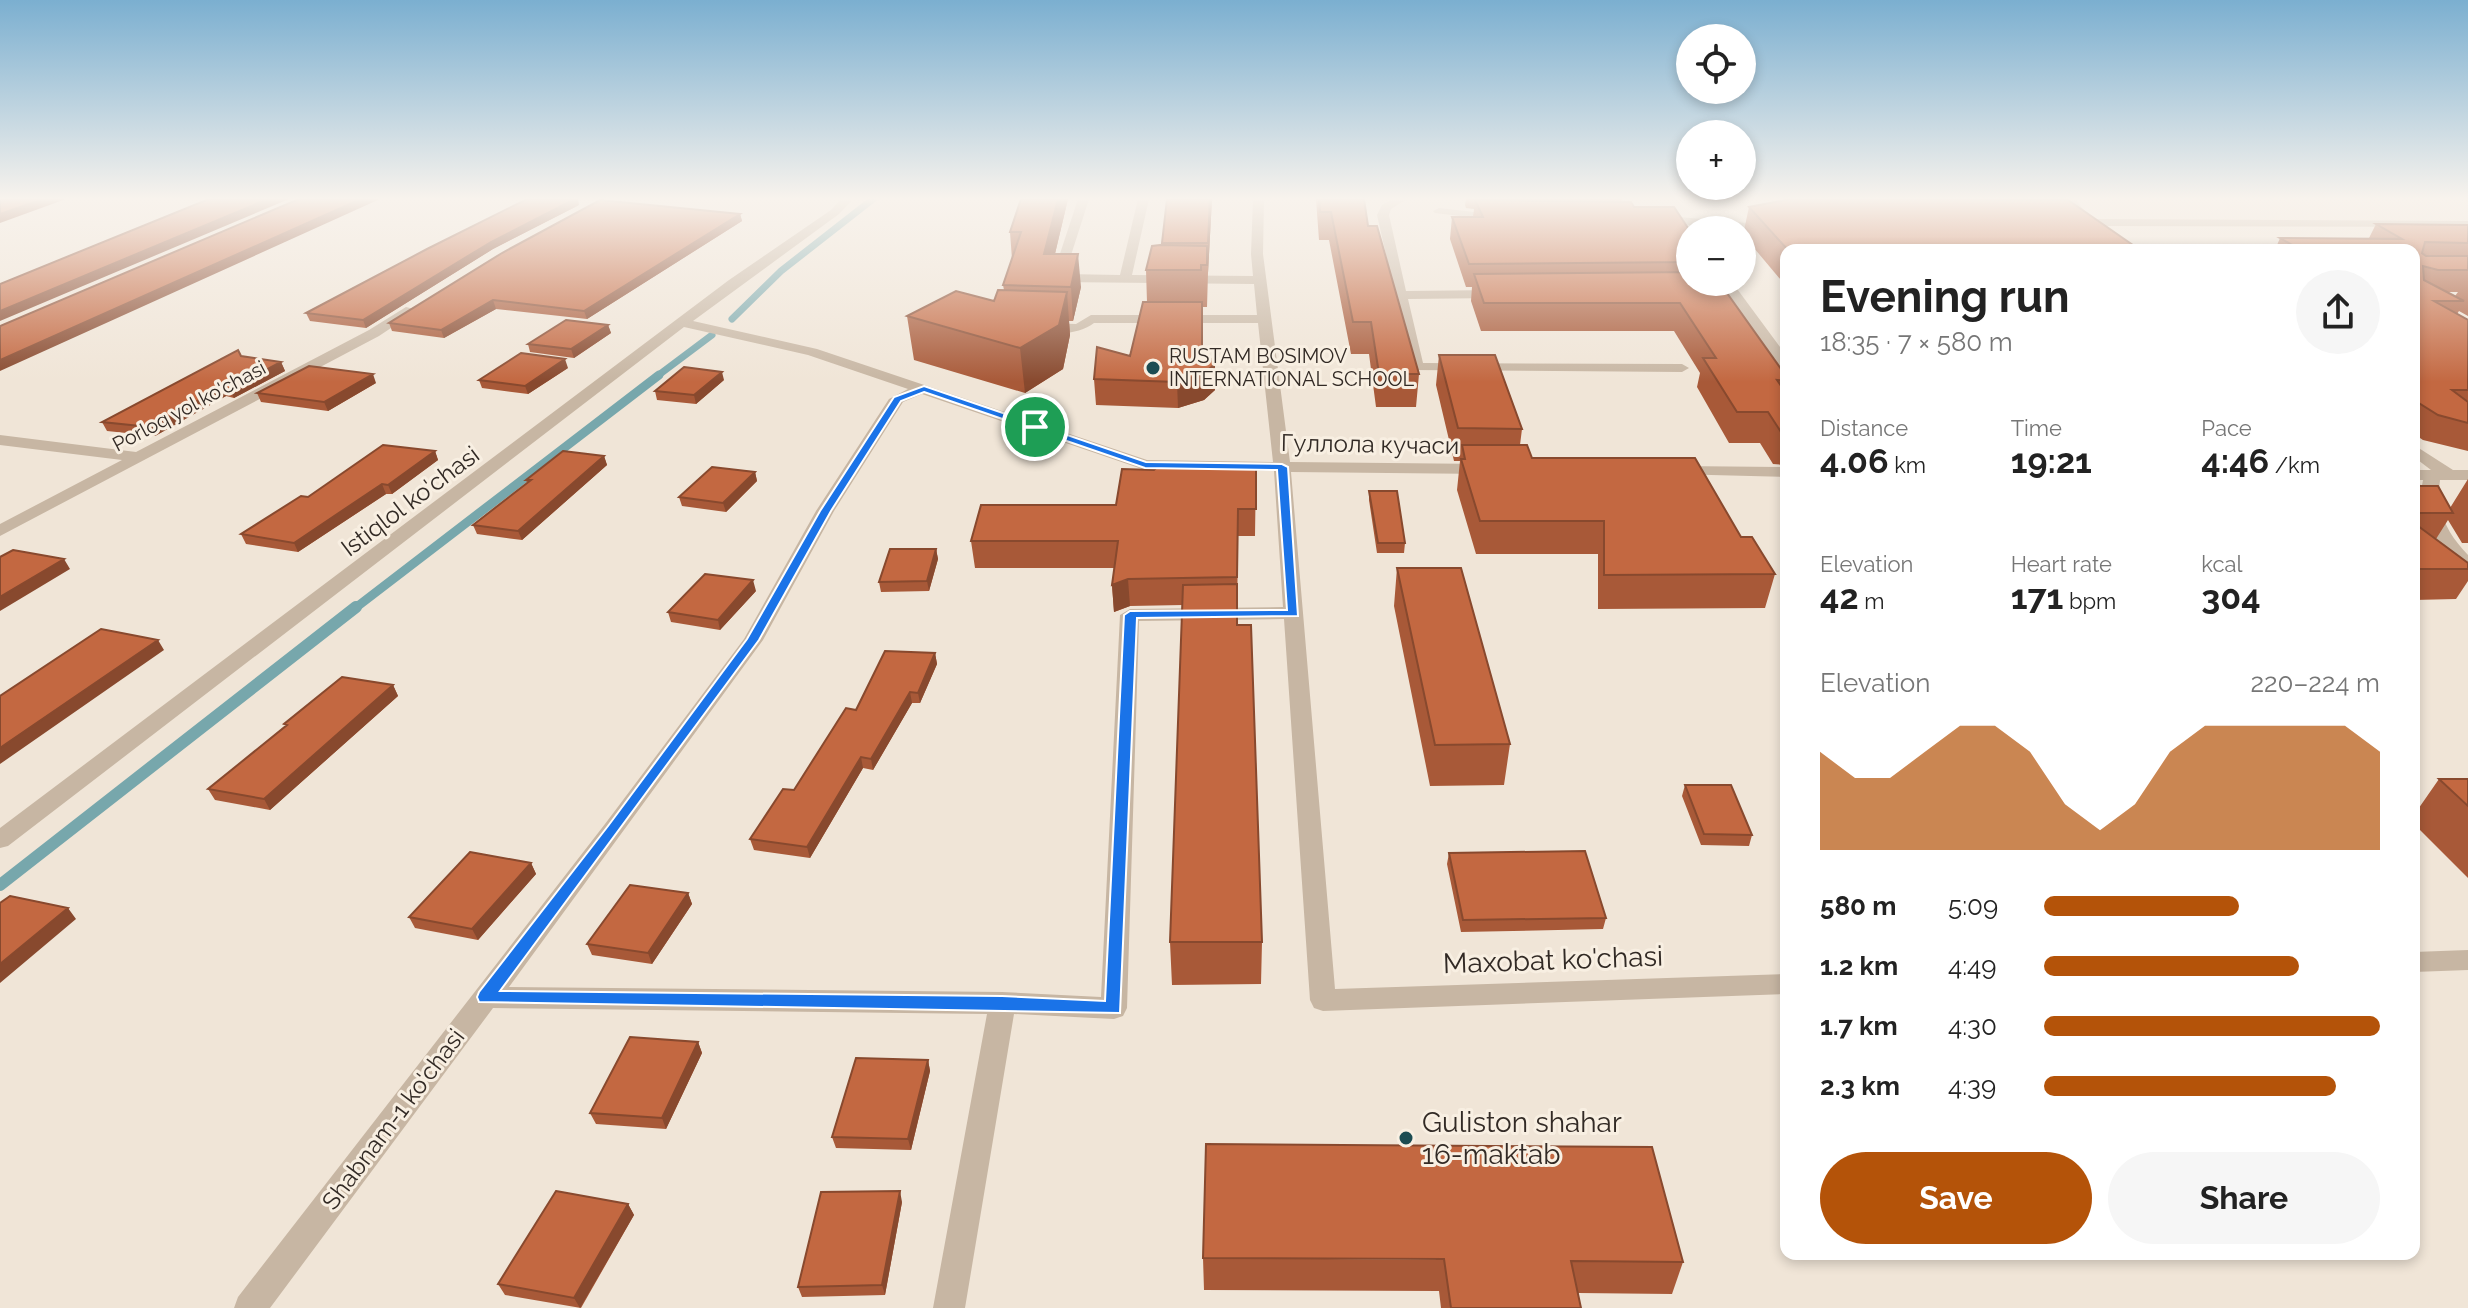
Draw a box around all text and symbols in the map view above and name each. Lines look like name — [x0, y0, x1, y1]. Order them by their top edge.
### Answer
map controls — [1676, 24, 1756, 296]
button: locate — [1676, 24, 1756, 104]
button: + — [1676, 120, 1756, 200]
button: − — [1676, 216, 1756, 296]
button: share — [2296, 270, 2380, 354]
text: Evening run — [1820, 271, 2069, 322]
text: 18:35 · 7 × 580 m — [1820, 327, 2013, 357]
place label: RUSTAM BOSIMOV INTERNATIONAL SCHOOL — [1169, 344, 1414, 391]
street label: Porloq yol ko'chasi — [108, 355, 270, 457]
marker: RUSTAM BOSIMOV INTERNATIONAL SCHOOL — [1144, 359, 1162, 377]
pin — [1001, 393, 1069, 461]
icon: arrive — [1013, 405, 1057, 449]
text: Distance — [1820, 415, 1908, 441]
text: Time — [2011, 415, 2062, 441]
text: Pace — [2201, 415, 2252, 441]
street label: Гуллола кучаси — [1281, 428, 1459, 460]
street label: Istiqlol ko'chasi — [335, 440, 485, 562]
text: 4.06 — [1820, 441, 1889, 481]
text: 19:21 — [2011, 441, 2092, 481]
text: 4:46 — [2201, 441, 2269, 481]
text: km — [1889, 452, 1926, 478]
text: /km — [2269, 452, 2320, 478]
text: Elevation — [1820, 551, 1913, 577]
text: Heart rate — [2011, 551, 2112, 577]
text: kcal — [2201, 551, 2242, 577]
text: 42 — [1820, 577, 1859, 617]
text: 171 — [2011, 577, 2063, 617]
text: 304 — [2201, 577, 2261, 617]
text: m — [1859, 588, 1884, 614]
text: bpm — [2063, 588, 2116, 614]
text: Elevation — [1820, 668, 1930, 698]
text: 220–224 m — [2250, 668, 2380, 698]
text: 580 m — [1820, 891, 1897, 921]
text: 5:09 — [1948, 891, 1998, 921]
street label: Maxobat ko'chasi — [1442, 940, 1664, 980]
text: 1.2 km — [1820, 951, 1898, 981]
text: 4:49 — [1948, 951, 1997, 981]
text: 1.7 km — [1820, 1011, 1898, 1041]
text: 4:30 — [1948, 1011, 1997, 1041]
street label: Shabnam-1 ko'chasi — [316, 1023, 470, 1215]
text: 2.3 km — [1820, 1071, 1900, 1101]
text: 4:39 — [1948, 1071, 1996, 1101]
place label: Guliston shahar 16-maktab — [1422, 1106, 1622, 1171]
marker: Guliston shahar 16-maktab — [1397, 1129, 1415, 1147]
button: Save — [1820, 1152, 2092, 1244]
button: Share — [2108, 1152, 2380, 1244]

